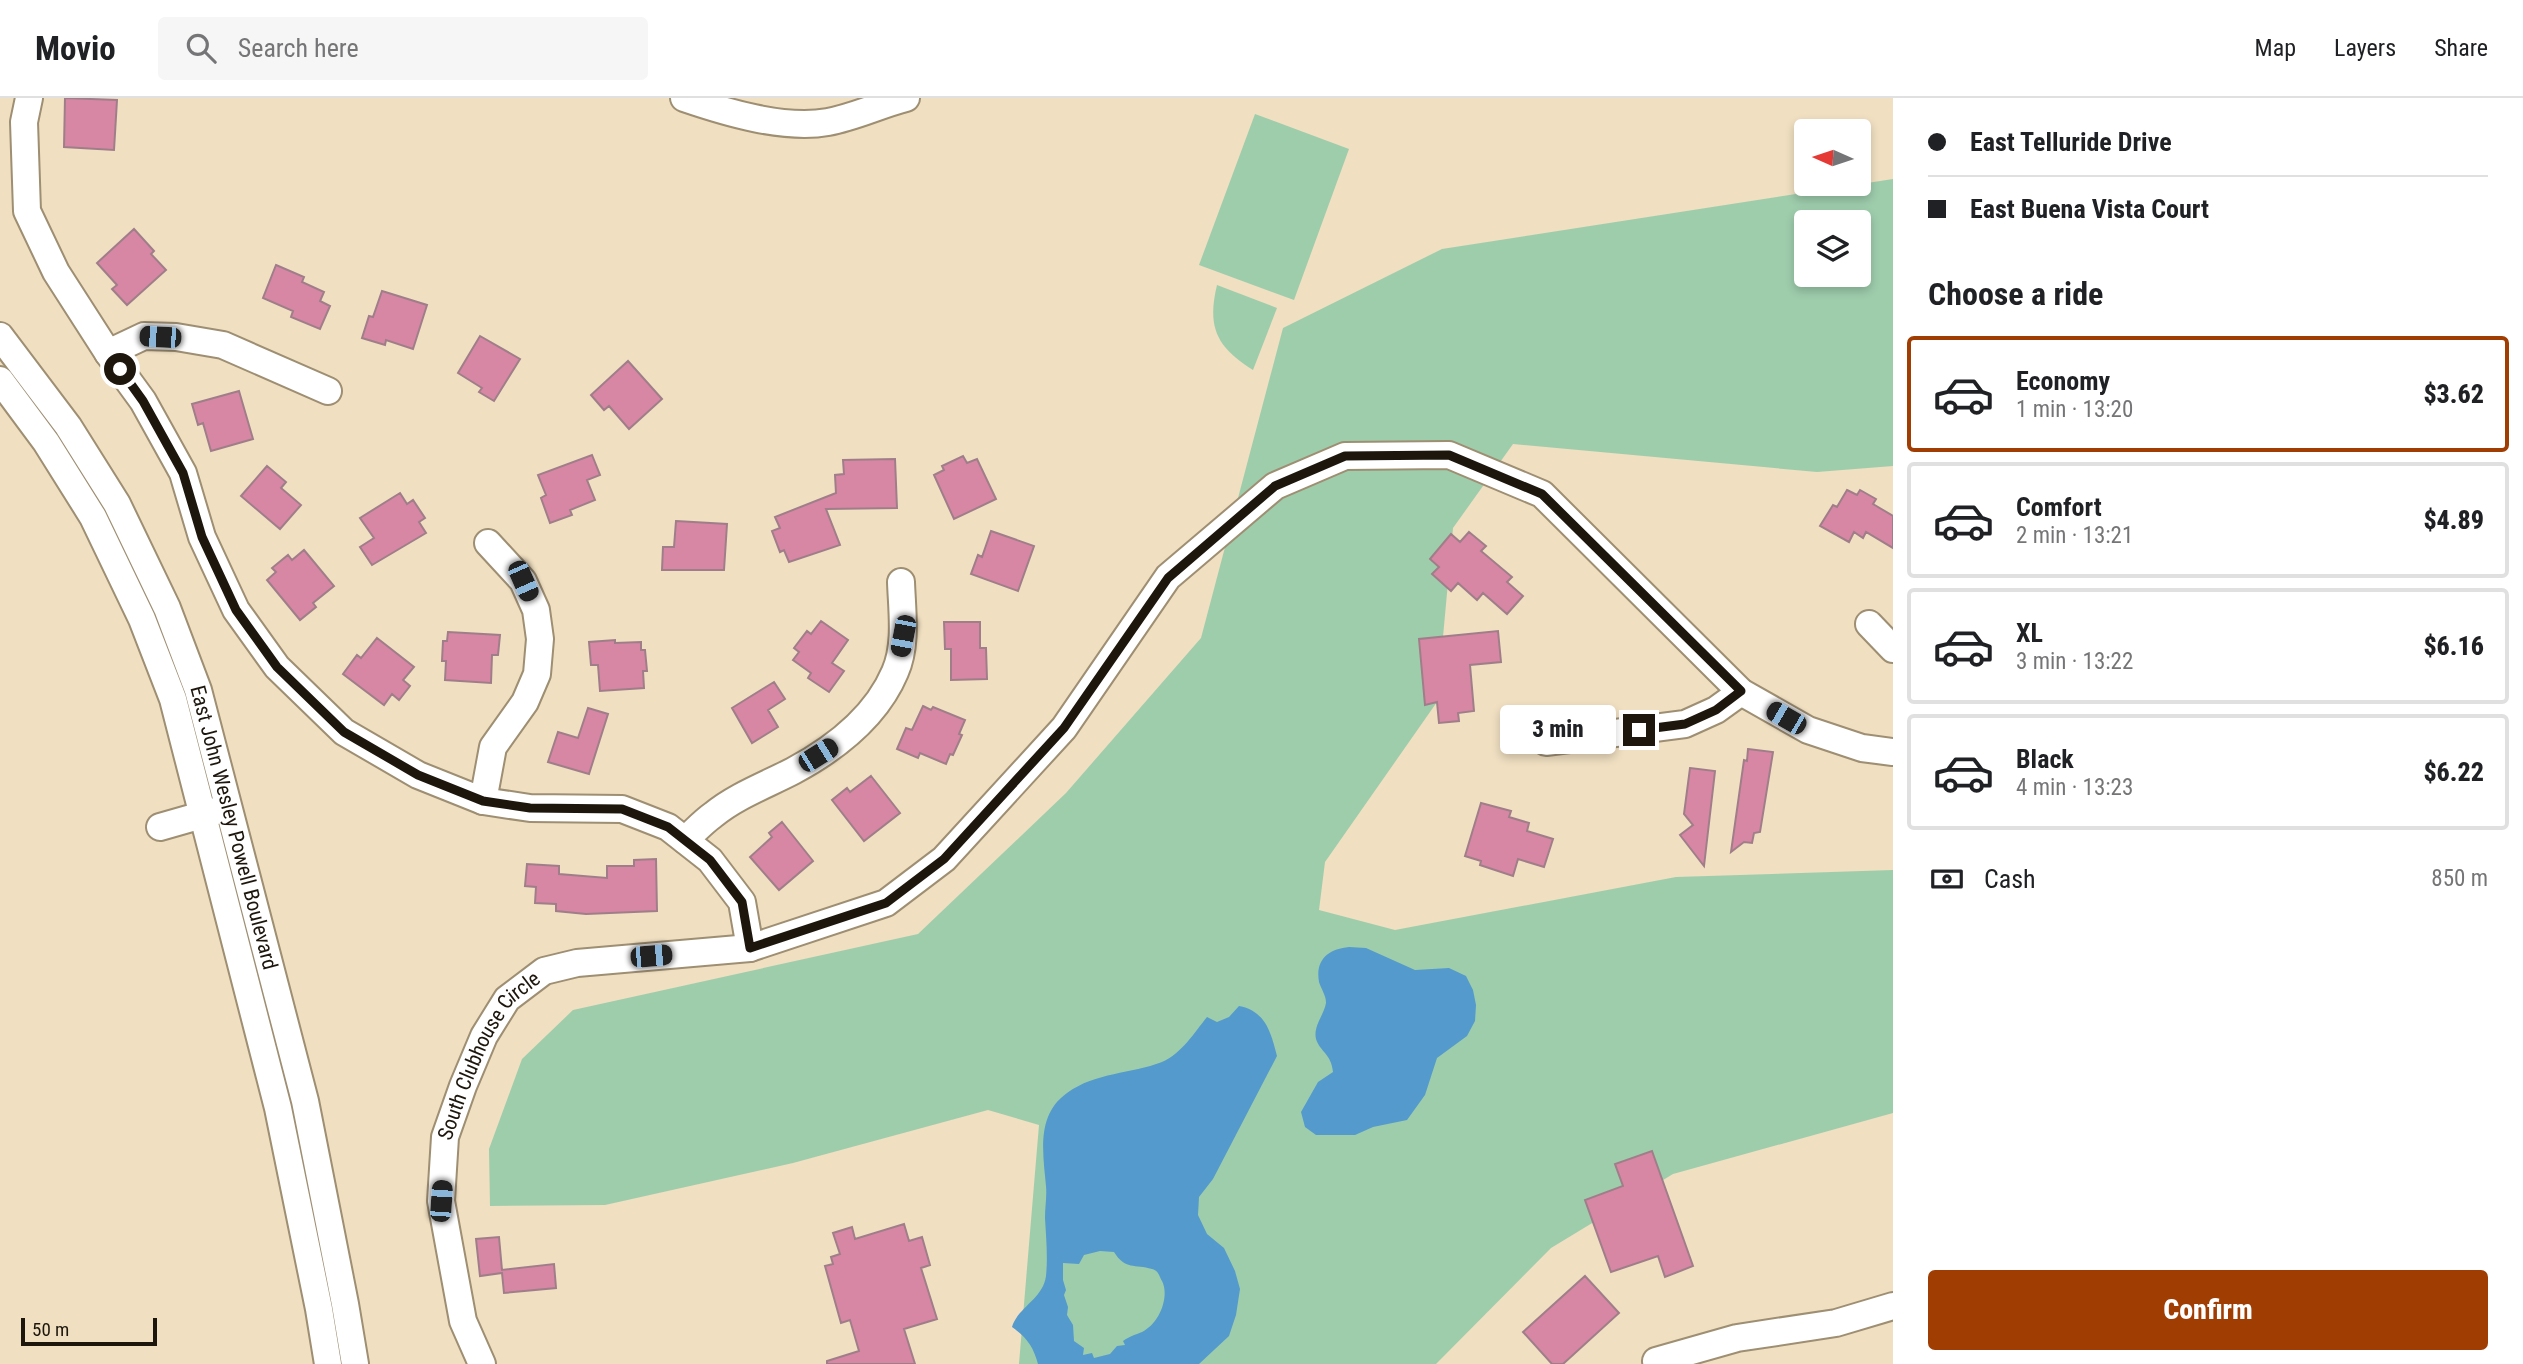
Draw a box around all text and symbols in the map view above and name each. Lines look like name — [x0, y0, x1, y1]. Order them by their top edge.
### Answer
search box — [158, 17, 648, 80]
text: Movio — [35, 29, 116, 68]
icon: search — [182, 29, 220, 67]
text: Search here — [238, 33, 359, 63]
text: Map — [2255, 34, 2296, 62]
text: Layers — [2334, 34, 2396, 62]
text: Share — [2434, 34, 2488, 62]
north arrow — [1794, 119, 1871, 196]
map controls — [1794, 119, 1871, 287]
text: East Telluride Drive — [1970, 127, 2172, 157]
text: East Buena Vista Court — [1970, 194, 2209, 224]
button: layers — [1794, 210, 1871, 287]
text: Choose a ride — [1928, 275, 2103, 313]
car — [139, 325, 182, 349]
route start — [104, 353, 136, 385]
icon: car — [1932, 363, 1995, 426]
text: Economy — [2016, 366, 2110, 396]
text: $3.62 — [2423, 379, 2484, 409]
text: 1 min · 13:20 — [2016, 396, 2133, 423]
icon: car — [1932, 489, 1995, 552]
text: Comfort — [2016, 492, 2102, 522]
text: $4.89 — [2423, 505, 2484, 535]
text: 2 min · 13:21 — [2016, 522, 2133, 549]
car — [505, 558, 542, 604]
car — [889, 613, 918, 659]
icon: car — [1932, 615, 1995, 678]
text: XL — [2016, 618, 2043, 648]
text: $6.16 — [2423, 631, 2484, 661]
text: 3 min · 13:22 — [2016, 648, 2133, 675]
street label: East John Wesley Powell Boulevard — [185, 683, 282, 972]
car — [1763, 698, 1810, 738]
callout: 3 min — [1499, 706, 1614, 754]
route end — [1623, 714, 1655, 746]
text: 3 min — [1532, 716, 1584, 743]
car — [795, 735, 842, 775]
icon: car — [1932, 741, 1995, 804]
text: Black — [2016, 744, 2074, 774]
text: $6.22 — [2423, 757, 2484, 787]
text: 4 min · 13:23 — [2016, 774, 2133, 801]
icon: cash — [1928, 860, 1966, 898]
text: Cash — [1984, 864, 2036, 894]
text: 850 m — [2431, 865, 2488, 892]
car — [630, 944, 673, 968]
street label: South Clubhouse Circle — [433, 966, 545, 1143]
car — [430, 1179, 453, 1223]
button: Confirm — [1928, 1270, 2488, 1350]
scale bar — [21, 1315, 158, 1347]
text: 50 m — [32, 1318, 69, 1341]

